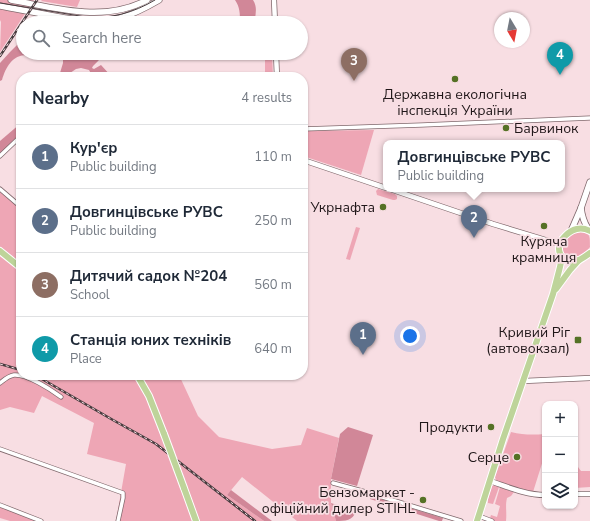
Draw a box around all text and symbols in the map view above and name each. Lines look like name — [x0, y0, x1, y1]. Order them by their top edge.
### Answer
north arrow — [494, 12, 530, 48]
search box — [16, 16, 308, 60]
icon: search — [30, 27, 52, 49]
text: Search here — [62, 28, 142, 48]
pin: 4 — [547, 42, 573, 75]
pin: 3 — [341, 48, 367, 81]
marker: Державна екологічна інспекція України — [450, 74, 460, 84]
place label: Державна екологічна інспекція України — [383, 85, 527, 120]
text: Nearby — [32, 87, 89, 110]
text: 4 results — [241, 89, 292, 107]
place label: Барвинок — [514, 119, 579, 138]
marker: Барвинок — [501, 123, 511, 133]
text: Кур'єр — [70, 138, 118, 158]
popup — [383, 140, 565, 192]
text: Довгинцівське РУВС — [398, 147, 550, 167]
text: 1 — [41, 148, 49, 166]
text: 110 m — [254, 148, 292, 166]
text: Public building — [70, 158, 157, 176]
text: Public building — [398, 167, 484, 185]
place label: Укрнафта — [309, 198, 375, 217]
text: Довгинцівське РУВС — [70, 202, 223, 222]
marker: Укрнафта — [378, 202, 388, 212]
pin: 2 — [461, 205, 487, 238]
text: 2 — [41, 212, 49, 230]
text: 250 m — [254, 212, 292, 230]
marker: Куряча крамниця — [539, 221, 549, 231]
text: Public building — [70, 222, 157, 240]
place label: Куряча крамниця — [512, 232, 576, 267]
text: Дитячий садок №204 — [70, 266, 227, 286]
text: 3 — [41, 276, 49, 294]
text: 560 m — [254, 276, 292, 294]
text: School — [70, 286, 110, 304]
pin: 1 — [350, 322, 376, 355]
place label: Кривий Ріг (автовокзал) — [486, 323, 570, 358]
your location — [400, 326, 420, 346]
text: Станція юних техніків — [70, 330, 231, 350]
marker: Кривий Ріг (автовокзал) — [573, 335, 583, 345]
text: 4 — [41, 340, 49, 358]
text: 640 m — [254, 340, 292, 358]
text: Place — [70, 350, 102, 368]
map controls — [542, 401, 578, 509]
button: + — [542, 401, 578, 437]
place label: Продукти — [419, 418, 483, 437]
marker: Продукти — [486, 422, 496, 432]
button: − — [542, 437, 578, 473]
place label: Серце — [468, 448, 509, 467]
marker: Серце — [512, 452, 522, 462]
button: layers — [542, 473, 578, 509]
place label: Бензомаркет - офіційний дилер STIHL — [262, 483, 415, 518]
marker: Бензомаркет - офіційний дилер STIHL — [418, 495, 428, 505]

